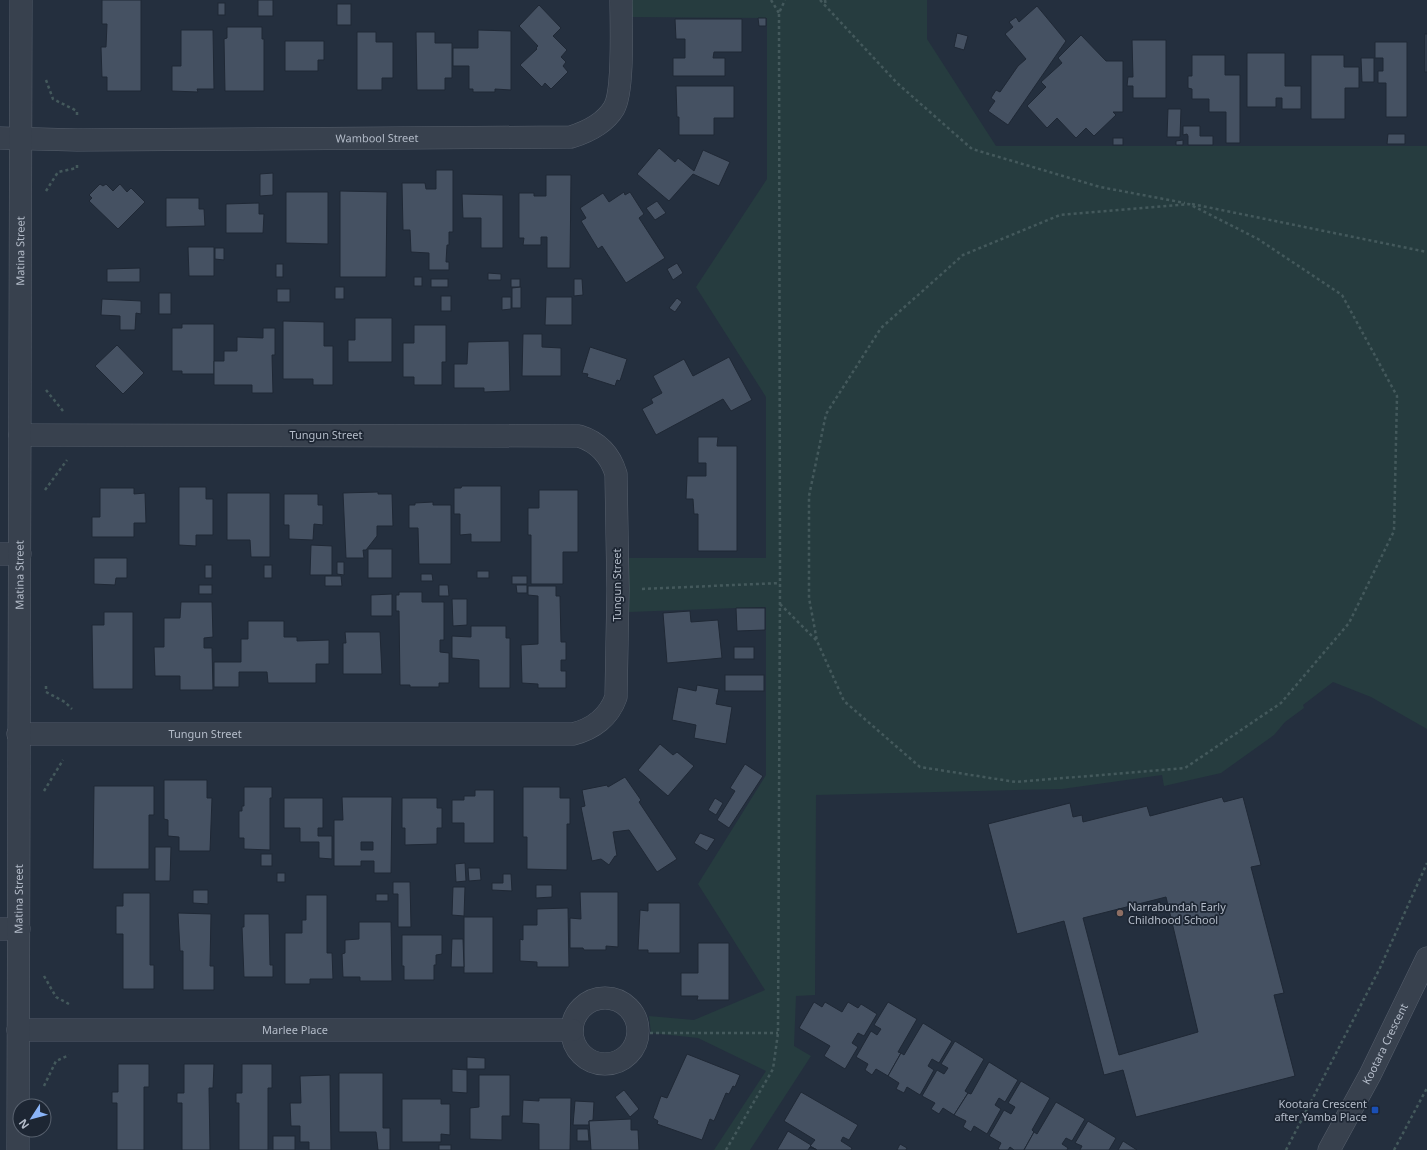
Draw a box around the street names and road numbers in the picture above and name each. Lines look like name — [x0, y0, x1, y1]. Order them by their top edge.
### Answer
street label: Wambool Street — [335, 130, 419, 145]
street label: Matina Street — [12, 216, 27, 286]
street label: Tungun Street — [289, 427, 363, 442]
street label: Matina Street — [11, 540, 27, 610]
street label: Tungun Street — [609, 548, 624, 622]
street label: Tungun Street — [168, 726, 242, 741]
street label: Matina Street — [11, 864, 26, 934]
street label: Kootara Crescent — [1358, 1001, 1411, 1087]
street label: Marlee Place — [262, 1022, 328, 1037]

